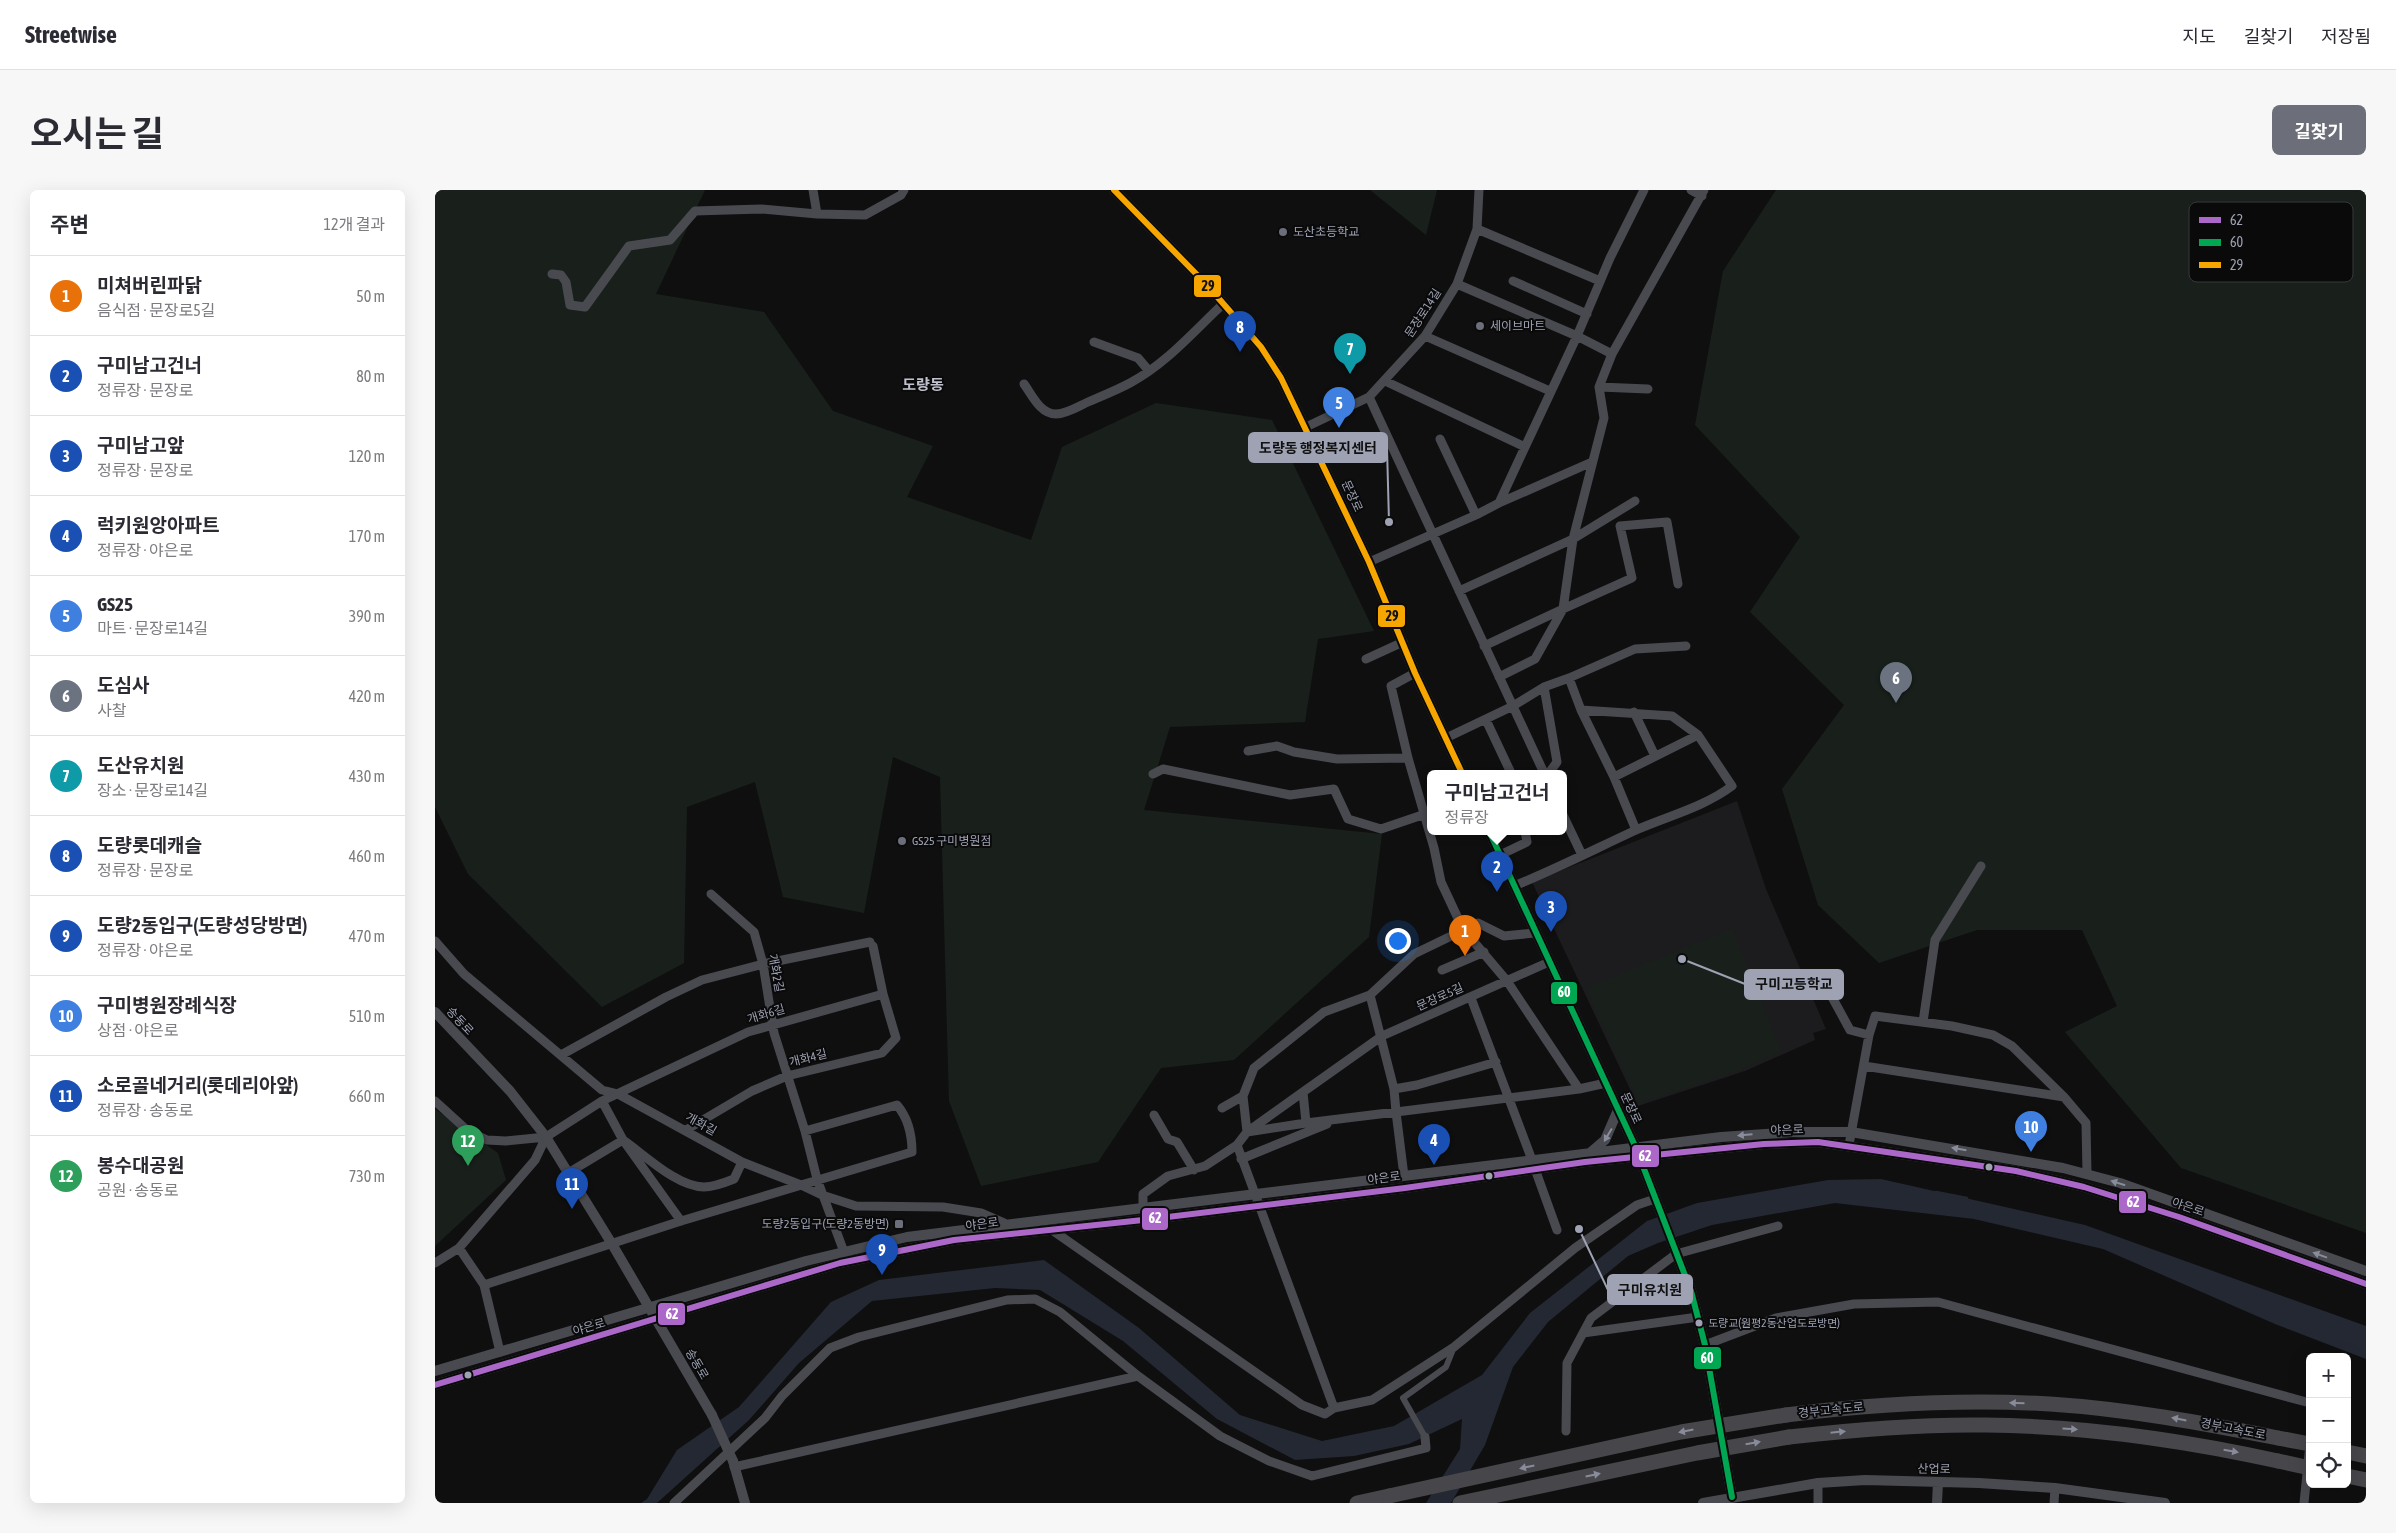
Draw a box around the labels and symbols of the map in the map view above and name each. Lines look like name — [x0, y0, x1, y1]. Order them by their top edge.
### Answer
legend — [2189, 202, 2353, 282]
text: 62 — [2230, 212, 2243, 228]
place label: 도산초등학교 — [1293, 225, 1359, 239]
marker: 도산초등학교 — [1277, 226, 1289, 238]
text: 60 — [2230, 234, 2244, 250]
text: 29 — [2230, 257, 2243, 273]
line badge: 29 — [1193, 274, 1222, 298]
text: 29 — [1201, 278, 1215, 294]
street label: 문장로14길 — [1402, 286, 1444, 340]
pin: 8 — [1224, 311, 1256, 352]
place label: 세이브마트 — [1490, 319, 1545, 333]
marker: 세이브마트 — [1474, 320, 1486, 332]
pin: 7 — [1334, 333, 1366, 374]
district label: 도량동 — [902, 376, 944, 393]
pin: 5 — [1323, 387, 1355, 428]
callout: 도량동 행정복지센터 — [1249, 433, 1387, 462]
text: 도량동 행정복지센터 — [1259, 440, 1377, 456]
street label: 문장로 — [1339, 478, 1365, 514]
line badge: 29 — [1377, 604, 1406, 628]
text: 29 — [1385, 608, 1399, 624]
pin: 6 — [1880, 662, 1912, 703]
place label: GS25 구미병원점 — [912, 834, 992, 848]
marker: GS25 구미병원점 — [896, 835, 908, 847]
pin: 2 — [1481, 851, 1513, 892]
pin: 3 — [1535, 891, 1567, 932]
pin: 1 — [1449, 915, 1481, 956]
your location — [1385, 928, 1411, 954]
street label: 개화2길 — [765, 953, 787, 993]
callout: 구미고등학교 — [1745, 970, 1843, 999]
text: 구미고등학교 — [1755, 976, 1833, 992]
street label: 문장로5길 — [1414, 980, 1466, 1014]
line badge: 60 — [1550, 981, 1578, 1005]
text: 60 — [1557, 984, 1571, 1000]
street label: 개화6길 — [745, 1002, 787, 1026]
street label: 송동로 — [444, 1004, 476, 1038]
street label: 개화4길 — [787, 1047, 829, 1069]
street label: 문장로 — [1618, 1090, 1644, 1126]
street label: 개화길 — [683, 1110, 719, 1138]
pin: 10 — [2015, 1111, 2047, 1152]
street label: 야은로 — [1770, 1122, 1804, 1138]
pin: 4 — [1418, 1124, 1450, 1165]
pin: 12 — [452, 1125, 484, 1166]
one-way arrow — [1603, 1128, 1612, 1141]
one-way arrow — [1737, 1132, 1753, 1140]
line badge: 62 — [1631, 1144, 1660, 1168]
one-way arrow — [1950, 1145, 1966, 1153]
text: 62 — [1638, 1148, 1652, 1164]
unlabelled marker — [1984, 1162, 1994, 1172]
pin: 11 — [556, 1168, 588, 1209]
street label: 야은로 — [1367, 1169, 1401, 1187]
unlabelled marker — [1484, 1171, 1494, 1181]
one-way arrow — [2110, 1178, 2125, 1186]
line badge: 62 — [2118, 1190, 2147, 1214]
text: 62 — [2126, 1194, 2140, 1210]
street label: 야은로 — [2170, 1195, 2206, 1219]
line badge: 62 — [1141, 1207, 1169, 1231]
text: 62 — [1148, 1210, 1162, 1226]
street label: 야은로 — [965, 1215, 999, 1233]
place label: 도량2동입구(도량2동방면) — [762, 1217, 889, 1231]
marker: 도량2동입구(도량2동방면) — [893, 1218, 905, 1230]
pin: 9 — [866, 1234, 898, 1275]
one-way arrow — [2312, 1251, 2327, 1259]
callout: 구미유치원 — [1608, 1275, 1692, 1304]
text: 구미유치원 — [1618, 1282, 1682, 1298]
line badge: 62 — [657, 1302, 686, 1326]
text: 62 — [665, 1306, 679, 1322]
street label: 야은로 — [571, 1316, 607, 1338]
place label: 도량교(원평2동산업도로방면) — [1708, 1317, 1840, 1329]
marker: 도량교(원평2동산업도로방면) — [1694, 1318, 1704, 1328]
street label: 송동로 — [683, 1346, 711, 1382]
line badge: 60 — [1693, 1346, 1722, 1370]
text: 60 — [1700, 1350, 1714, 1366]
unlabelled marker — [463, 1370, 473, 1380]
one-way arrow — [2009, 1399, 2025, 1407]
street label: 경부고속도로 — [1797, 1400, 1865, 1420]
one-way arrow — [2170, 1415, 2186, 1423]
street label: 경부고속도로 — [2199, 1416, 2267, 1442]
one-way arrow — [2062, 1425, 2078, 1433]
one-way arrow — [1677, 1428, 1693, 1436]
one-way arrow — [1830, 1428, 1846, 1436]
one-way arrow — [1745, 1439, 1761, 1447]
one-way arrow — [2223, 1448, 2239, 1456]
street label: 산업로 — [1917, 1462, 1951, 1476]
one-way arrow — [1519, 1463, 1535, 1471]
one-way arrow — [1586, 1470, 1602, 1478]

